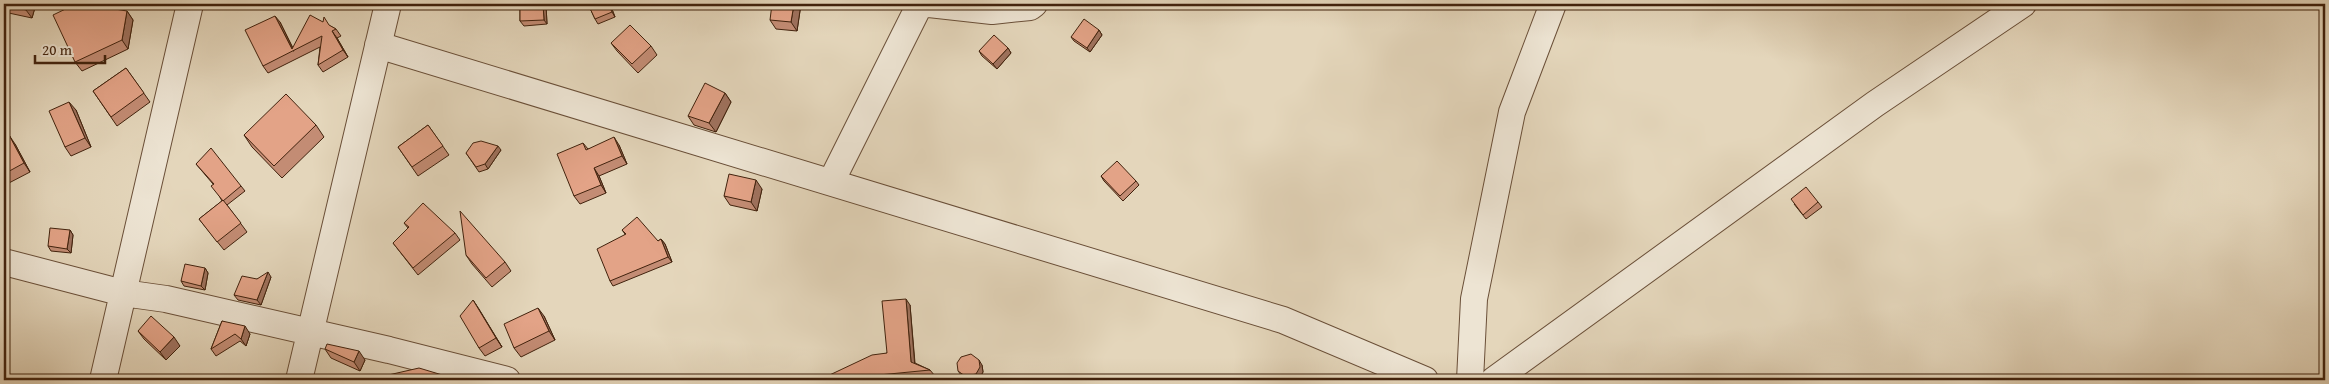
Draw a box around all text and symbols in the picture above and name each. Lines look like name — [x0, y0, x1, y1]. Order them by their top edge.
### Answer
scale bar — [35, 32, 105, 64]
text: 20 m — [42, 39, 73, 60]

